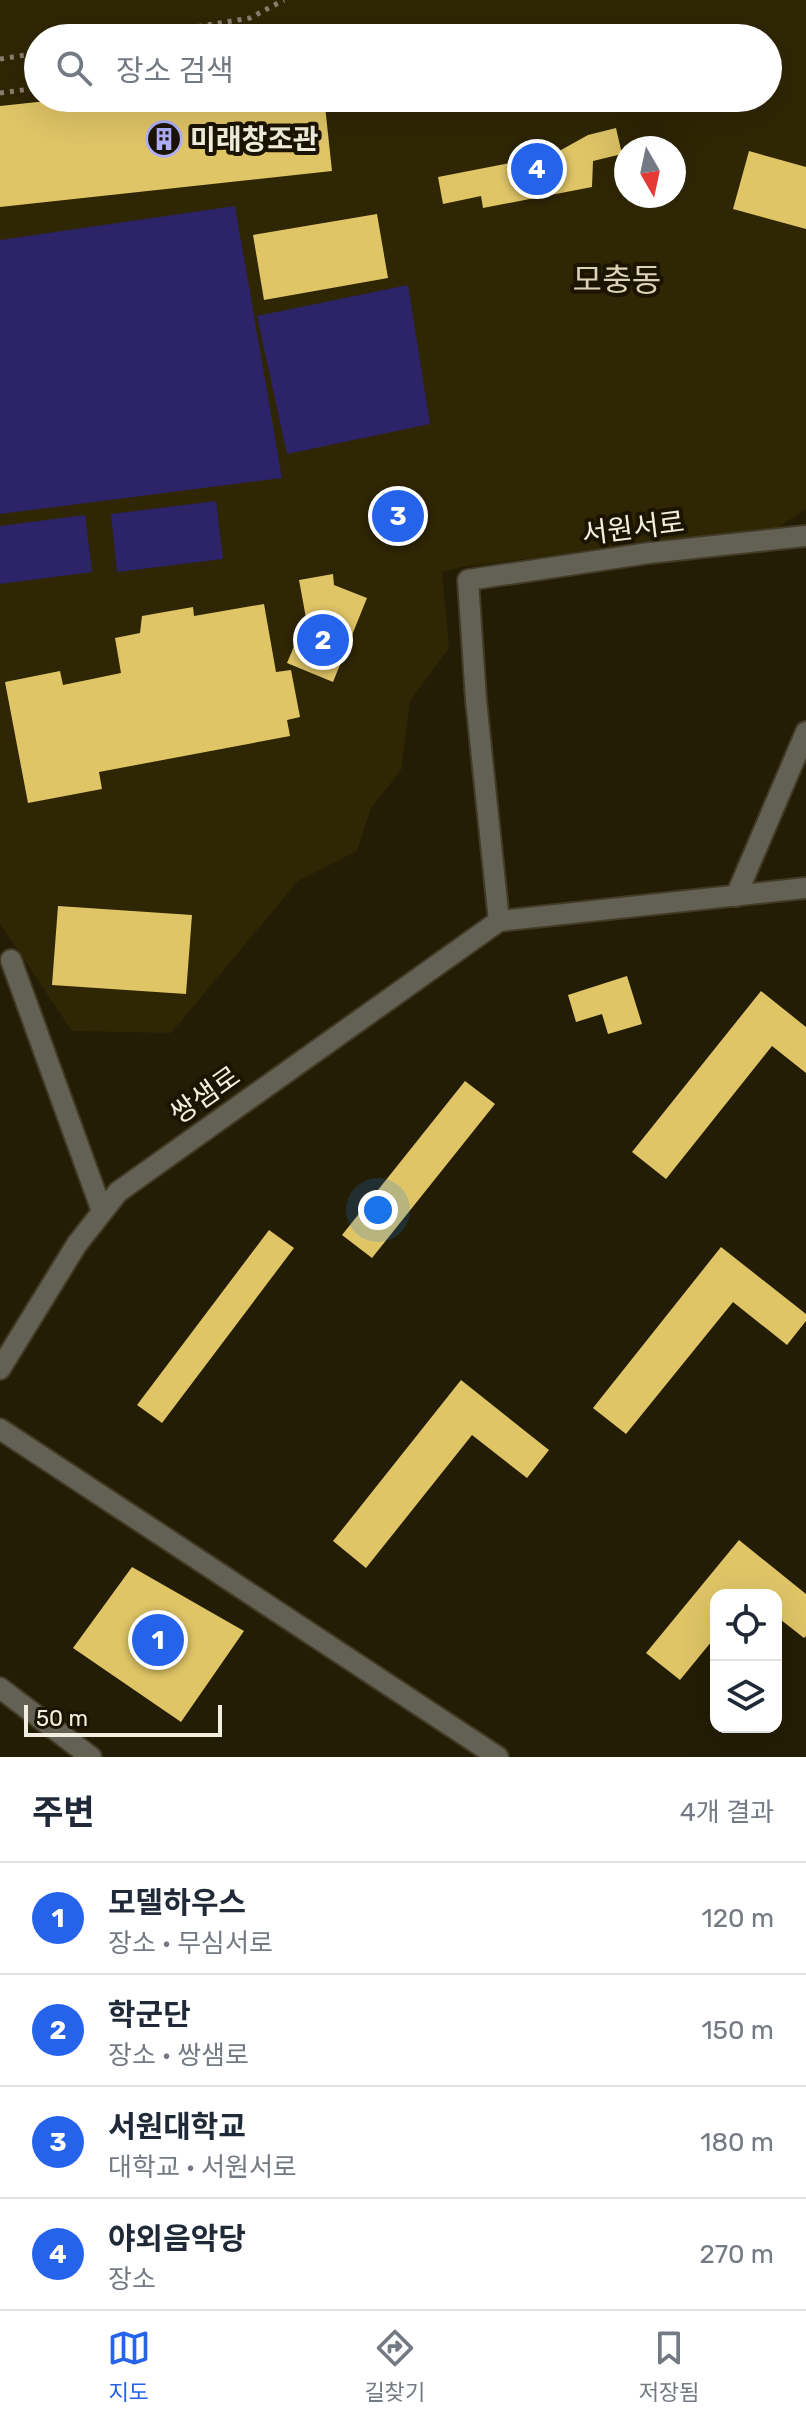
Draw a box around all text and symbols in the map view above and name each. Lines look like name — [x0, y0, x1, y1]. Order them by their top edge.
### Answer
search box — [24, 24, 782, 112]
icon: search — [52, 46, 96, 90]
text: 장소 검색 — [116, 53, 234, 89]
building icon: 미래창조관 — [145, 120, 183, 158]
place label: 미래창조관 — [190, 123, 319, 156]
north arrow — [614, 136, 686, 208]
pin: 4 — [511, 139, 563, 199]
district label: 모충동 — [573, 261, 661, 299]
pin: 3 — [372, 486, 424, 546]
street label: 서원서로 — [580, 505, 686, 551]
pin: 2 — [297, 610, 349, 670]
street label: 쌍샘로 — [164, 1059, 246, 1131]
your location — [358, 1190, 398, 1230]
map controls — [710, 1589, 782, 1733]
button: locate — [710, 1589, 782, 1661]
pin: 1 — [132, 1610, 184, 1670]
button: layers — [710, 1661, 782, 1733]
scale bar — [24, 1701, 222, 1737]
text: 50 m — [36, 1705, 88, 1732]
text: 주변 — [32, 1792, 95, 1833]
text: 4개 결과 — [680, 1797, 774, 1828]
text: 모델하우스 — [108, 1885, 246, 1921]
text: 1 — [52, 1903, 64, 1934]
text: 120 m — [702, 1903, 774, 1934]
text: 장소 · 무심서로 — [108, 1928, 273, 1959]
text: 학군단 — [108, 1997, 191, 2033]
text: 2 — [50, 2015, 66, 2046]
text: 150 m — [701, 2015, 774, 2046]
text: 장소 · 쌍샘로 — [108, 2040, 249, 2071]
text: 서원대학교 — [108, 2109, 246, 2145]
text: 3 — [49, 2127, 67, 2158]
text: 180 m — [700, 2127, 774, 2158]
text: 대학교 · 서원서로 — [108, 2152, 297, 2183]
text: 야외음악당 — [108, 2221, 246, 2257]
text: 4 — [49, 2239, 67, 2270]
text: 270 m — [699, 2239, 774, 2270]
text: 장소 — [108, 2264, 156, 2295]
tab: 지도 — [107, 2326, 151, 2406]
tab: 길찾기 — [364, 2326, 425, 2406]
tab: 저장됨 — [638, 2326, 699, 2406]

